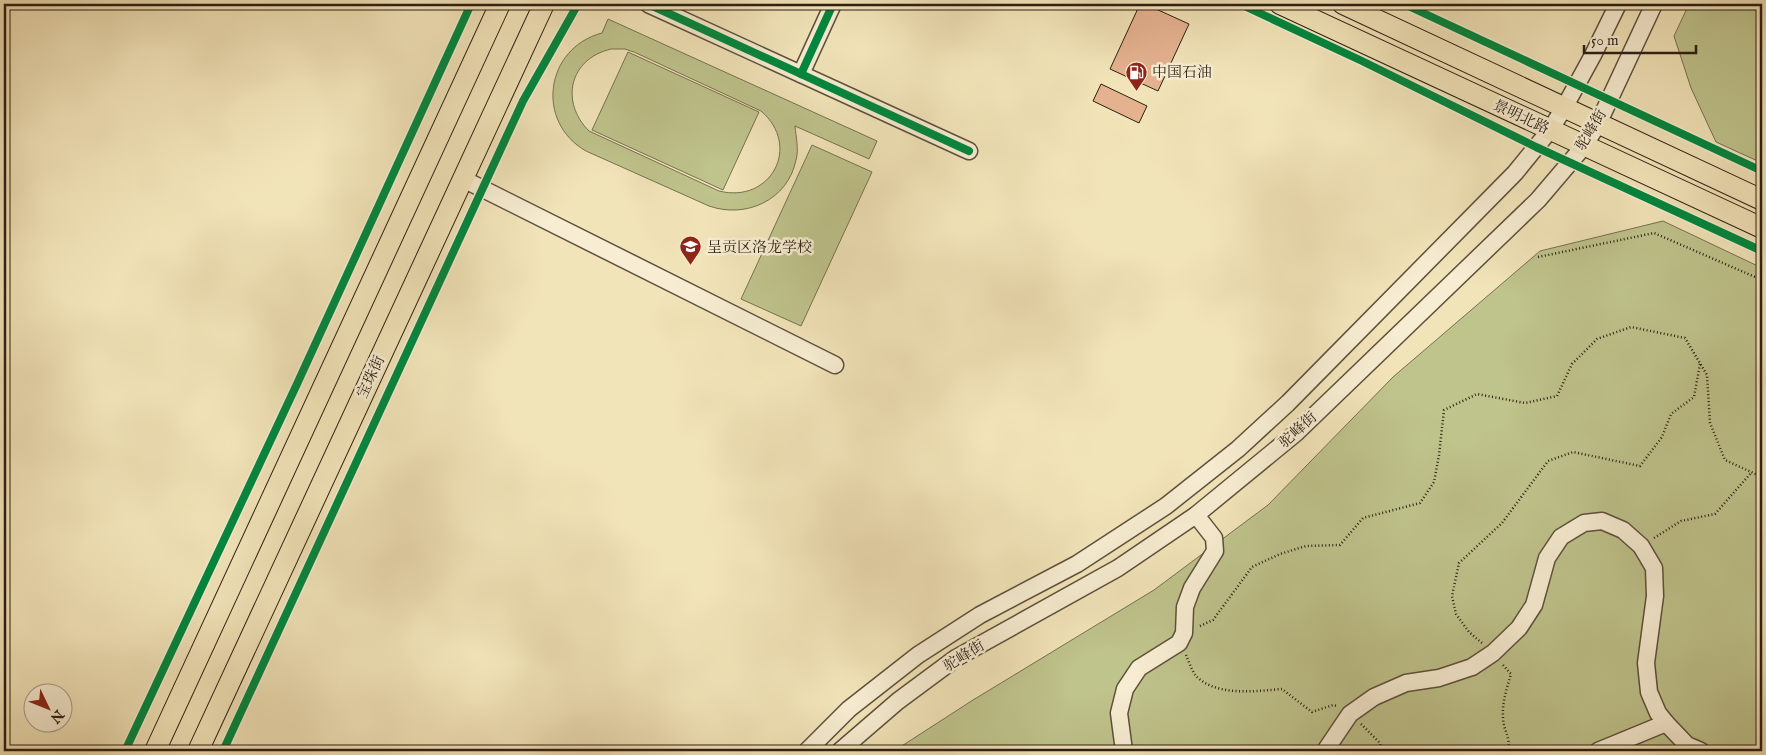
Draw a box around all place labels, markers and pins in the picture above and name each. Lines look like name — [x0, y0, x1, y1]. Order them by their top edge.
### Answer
fuel station icon: 中国石油 — [1124, 60, 1148, 91]
place label: 中国石油 — [1152, 63, 1212, 82]
school or university icon: 呈贡区洛龙学校 — [679, 235, 703, 266]
place label: 呈贡区洛龙学校 — [707, 238, 812, 257]

